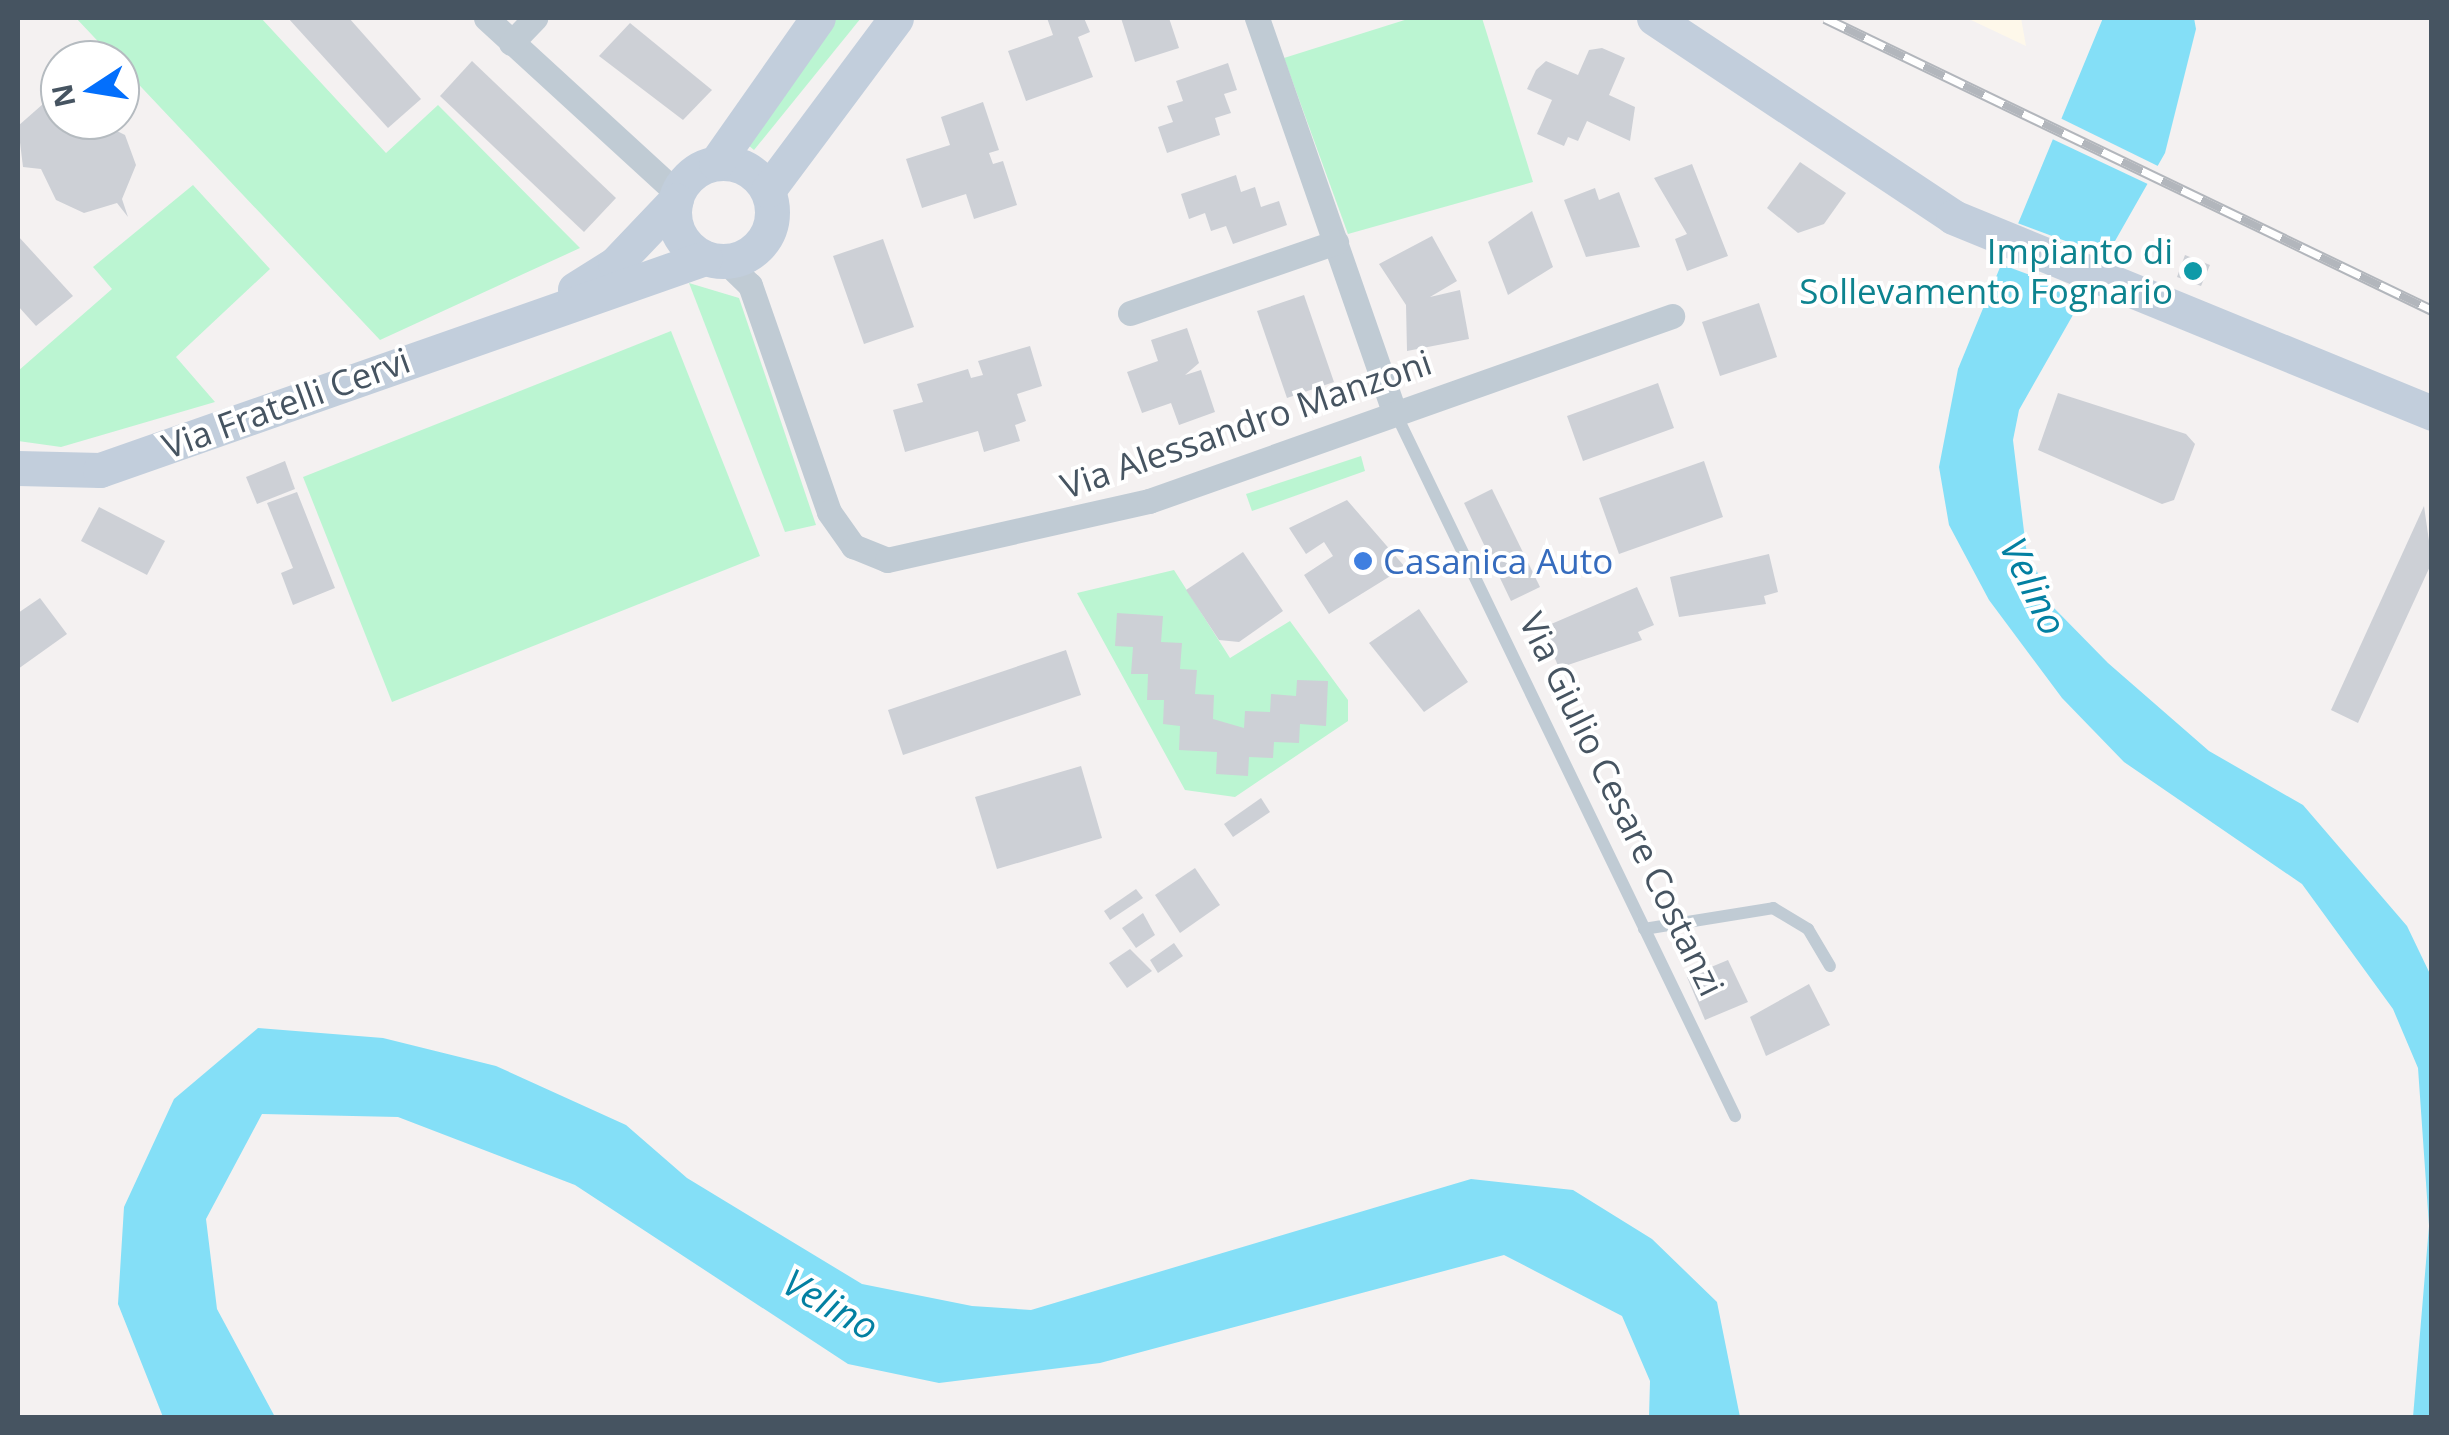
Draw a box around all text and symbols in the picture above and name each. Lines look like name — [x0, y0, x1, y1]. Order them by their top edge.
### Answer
north arrow — [40, 40, 140, 140]
text: N — [42, 81, 84, 111]
place label: Impianto di Sollevamento Fognario — [1799, 230, 2173, 312]
marker: Impianto di Sollevamento Fognario — [2182, 260, 2204, 282]
street label: Via Fratelli Cervi — [157, 339, 415, 467]
street label: Via Alessandro Manzoni — [1055, 341, 1437, 507]
water label: Velino — [1991, 530, 2077, 642]
place label: Casanica Auto — [1383, 540, 1613, 582]
marker: Casanica Auto — [1352, 550, 1374, 572]
street label: Via Giulio Cesare Costanzi — [1511, 606, 1733, 1002]
water label: Velino — [775, 1259, 887, 1349]

